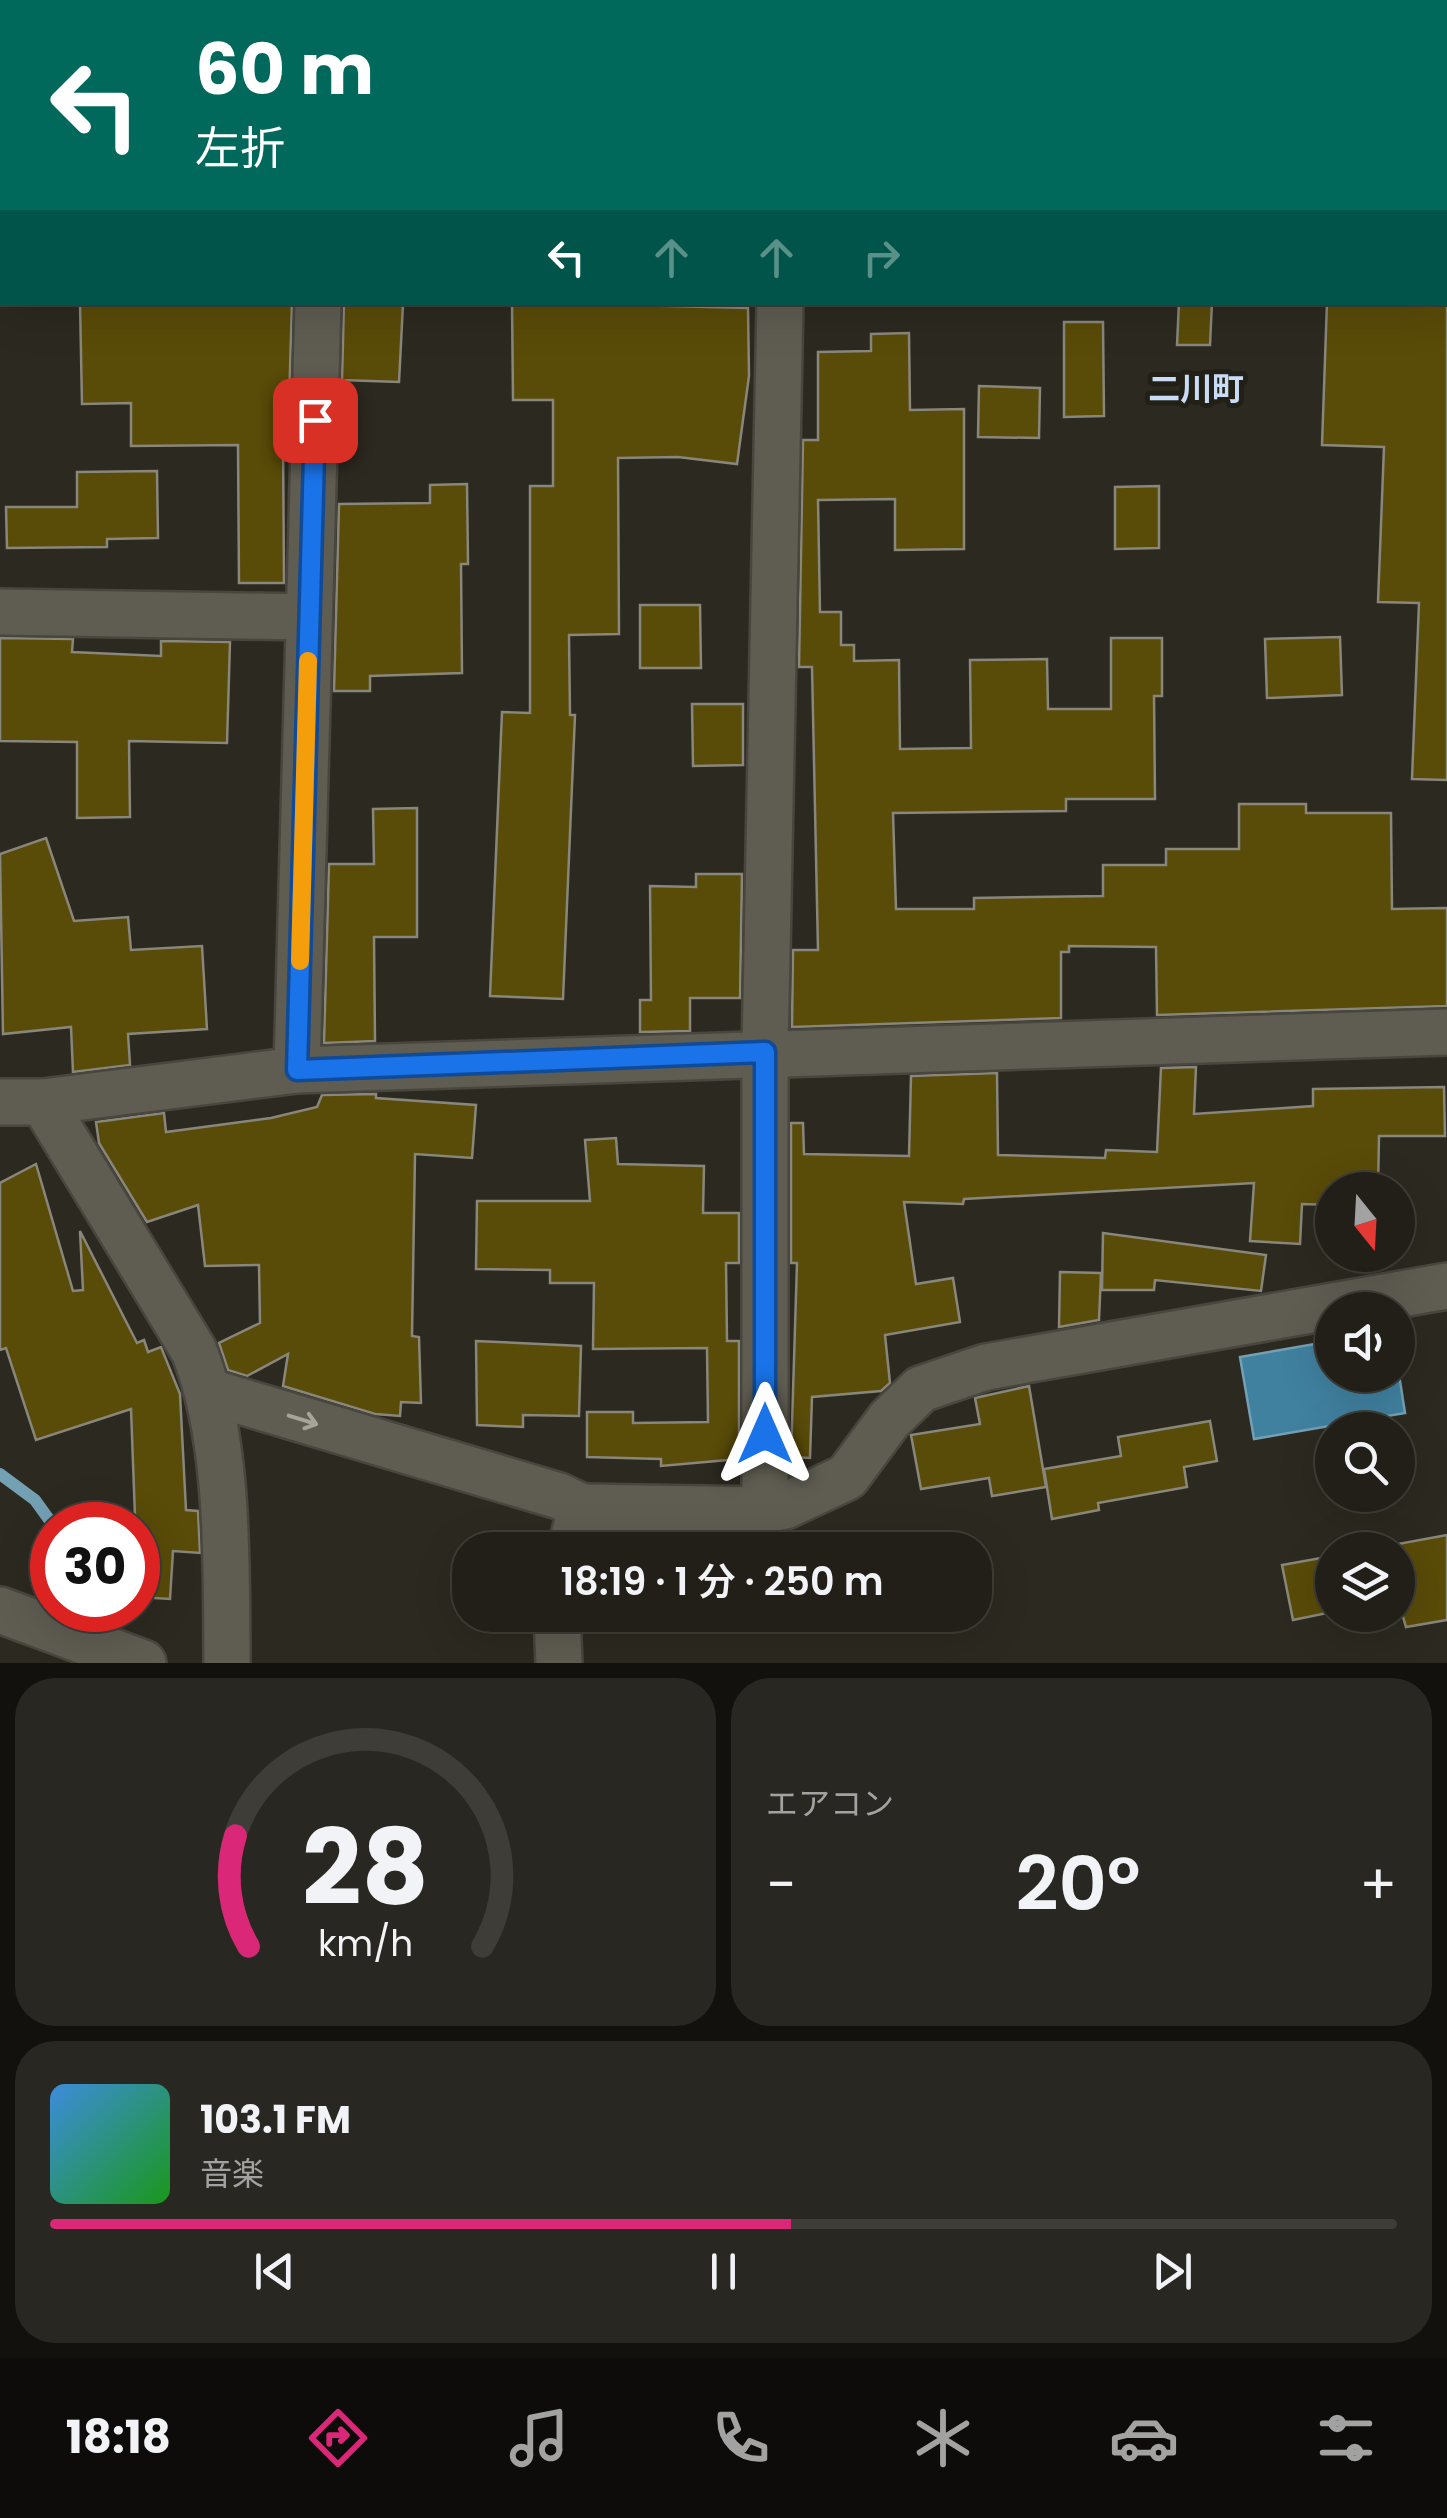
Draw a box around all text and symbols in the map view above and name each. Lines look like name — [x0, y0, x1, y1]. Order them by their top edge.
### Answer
text: 60 m — [195, 20, 374, 119]
icon: left — [30, 40, 160, 170]
text: 左折 — [195, 117, 285, 180]
icon: left — [539, 230, 594, 285]
icon: ahead — [644, 230, 699, 285]
icon: ahead — [749, 230, 804, 285]
icon: right — [854, 230, 909, 285]
district label: 二川町 — [1148, 366, 1244, 411]
pin — [273, 378, 358, 463]
icon: arrive — [288, 393, 343, 448]
north arrow — [1315, 1172, 1415, 1272]
map controls — [1315, 1172, 1415, 1632]
button: sound — [1315, 1292, 1415, 1392]
position arrow — [713, 1382, 817, 1486]
button: search — [1315, 1412, 1415, 1512]
one-way arrow — [287, 1413, 318, 1431]
speed limit sign: 30 — [30, 1502, 160, 1632]
button: layers — [1315, 1532, 1415, 1632]
text: 18:19 · 1 分 · 250 m — [561, 1555, 883, 1608]
text: エアコン — [766, 1781, 894, 1826]
text: 28 — [302, 1795, 429, 1940]
text: 20° — [1015, 1831, 1140, 1936]
text: − — [766, 1846, 796, 1923]
text: + — [1359, 1846, 1397, 1923]
text: km/h — [318, 1918, 413, 1969]
text: 103.1 FM — [200, 2093, 351, 2146]
text: 音楽 — [200, 2151, 264, 2196]
icon: previous — [247, 2244, 302, 2299]
icon: pause — [696, 2244, 751, 2299]
icon: next — [1145, 2244, 1200, 2299]
icon: directions — [303, 2403, 373, 2473]
icon: music — [504, 2403, 574, 2473]
icon: phone — [706, 2403, 776, 2473]
icon: climate — [908, 2403, 978, 2473]
icon: car — [1109, 2403, 1179, 2473]
icon: filters — [1311, 2403, 1381, 2473]
text: 18:18 — [66, 2406, 171, 2469]

